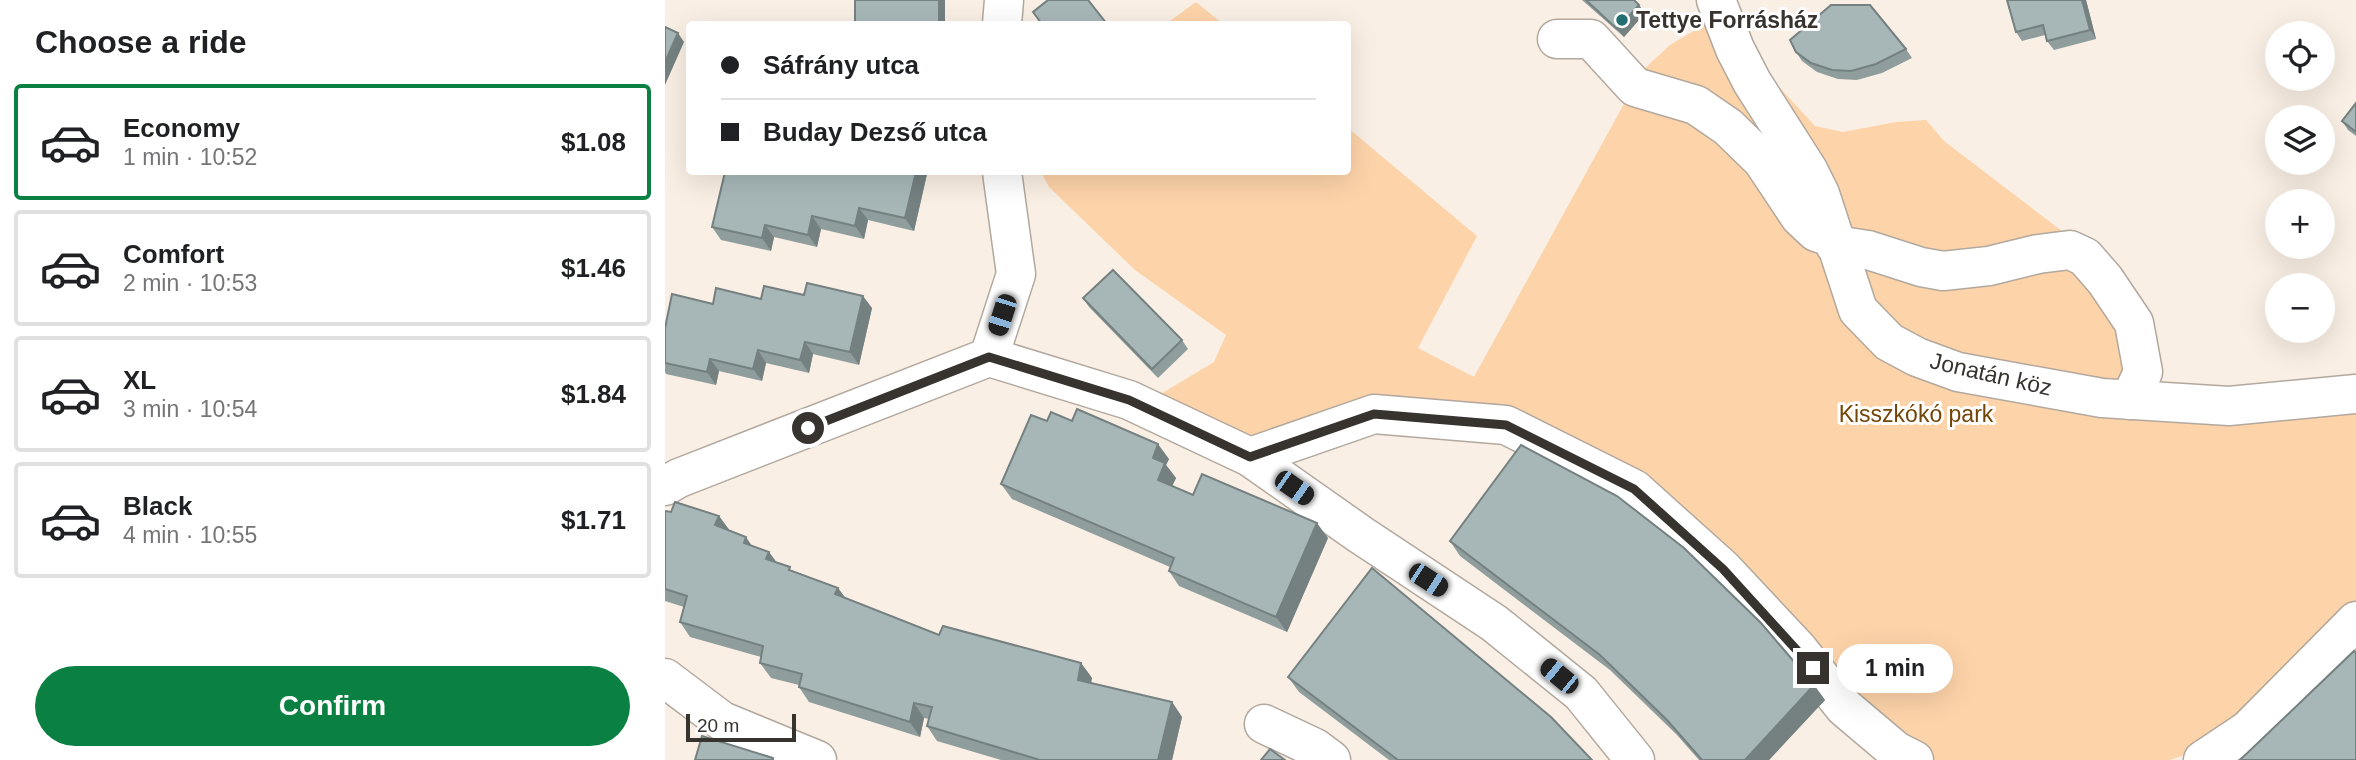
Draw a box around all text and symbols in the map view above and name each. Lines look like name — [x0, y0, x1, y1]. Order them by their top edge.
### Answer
place label: Tettye Forrásház — [1636, 7, 1818, 33]
marker: Tettye Forrásház — [1614, 12, 1630, 28]
map controls — [2265, 21, 2335, 343]
button: locate — [2265, 21, 2335, 91]
text: Choose a ride — [35, 24, 247, 60]
text: Sáfrány utca — [763, 50, 919, 80]
button: layers — [2265, 105, 2335, 175]
icon: car — [39, 111, 102, 174]
text: Economy — [123, 113, 240, 143]
text: Buday Dezső utca — [763, 117, 987, 147]
text: $1.08 — [561, 127, 626, 157]
text: 1 min · 10:52 — [123, 144, 257, 170]
button: + — [2265, 189, 2335, 259]
icon: car — [39, 237, 102, 300]
text: Comfort — [123, 239, 224, 269]
text: $1.46 — [561, 253, 626, 283]
text: 2 min · 10:53 — [123, 270, 257, 296]
button: − — [2265, 273, 2335, 343]
car — [986, 292, 1019, 338]
street label: Jonatán köz — [1928, 347, 2054, 401]
icon: car — [39, 363, 102, 426]
text: XL — [123, 365, 156, 395]
text: $1.84 — [561, 379, 626, 409]
text: 3 min · 10:54 — [123, 396, 257, 422]
park label: Kisszkókó park — [1839, 401, 1994, 427]
route start — [792, 412, 824, 444]
car — [1271, 467, 1318, 509]
icon: car — [39, 489, 102, 552]
text: Black — [123, 491, 192, 521]
text: $1.71 — [561, 505, 626, 535]
text: 4 min · 10:55 — [123, 522, 257, 548]
car — [1405, 560, 1452, 600]
callout: 1 min — [1837, 644, 1953, 692]
route end — [1797, 652, 1829, 684]
car — [1537, 655, 1582, 697]
text: 1 min — [1865, 655, 1925, 681]
button: Confirm — [35, 666, 630, 746]
scale bar — [686, 711, 796, 743]
text: 20 m — [697, 715, 739, 736]

